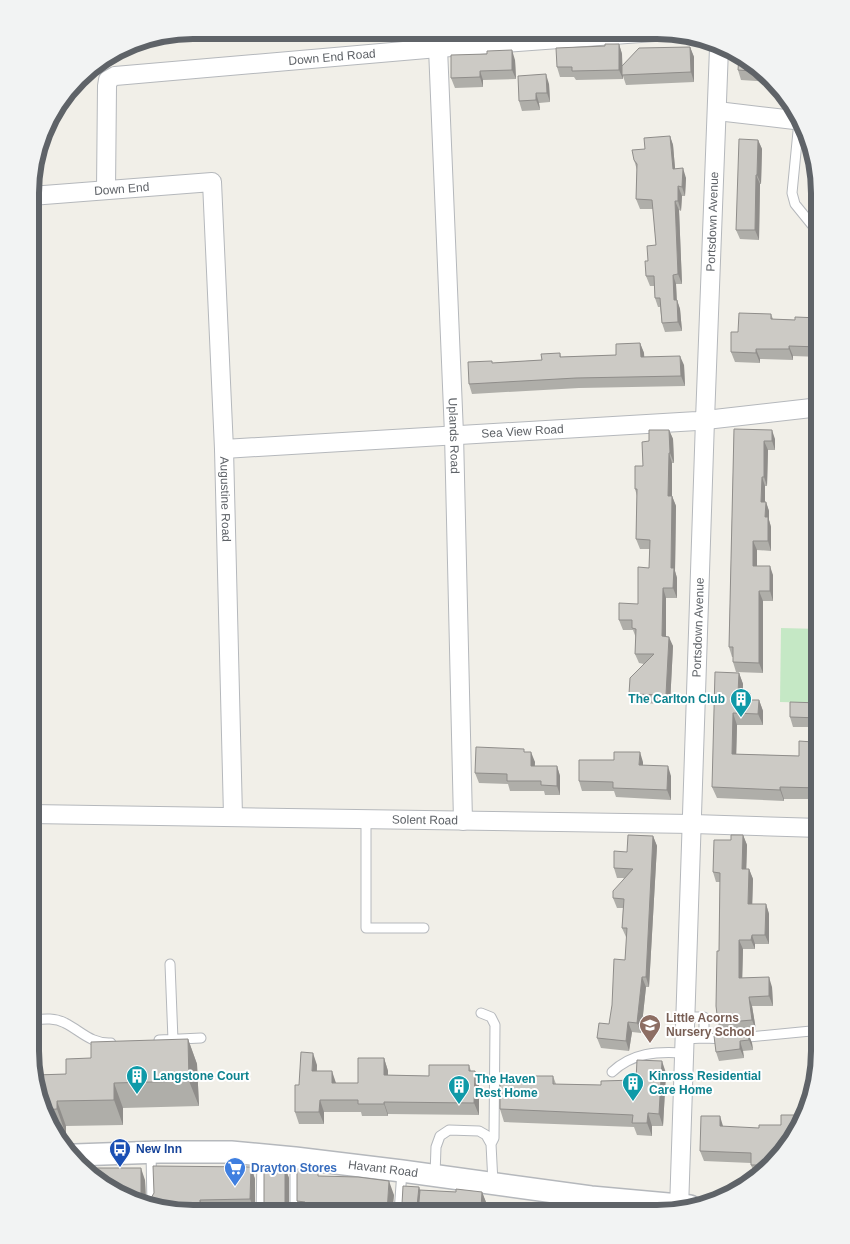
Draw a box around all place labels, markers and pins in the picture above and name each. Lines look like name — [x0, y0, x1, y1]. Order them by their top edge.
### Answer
building icon: The Carlton Club — [729, 687, 753, 718]
place label: The Carlton Club — [628, 692, 725, 706]
place label: Little Acorns Nursery School — [666, 1011, 755, 1039]
school or university icon: Little Acorns Nursery School — [638, 1013, 662, 1044]
building icon: Langstone Court — [125, 1064, 149, 1095]
place label: Langstone Court — [153, 1069, 249, 1083]
place label: Kinross Residential Care Home — [649, 1069, 761, 1097]
building icon: Kinross Residential Care Home — [621, 1071, 645, 1102]
place label: The Haven Rest Home — [475, 1072, 538, 1100]
building icon: The Haven Rest Home — [447, 1074, 471, 1105]
bus stop icon: New Inn — [108, 1137, 132, 1168]
place label: New Inn — [136, 1142, 182, 1156]
supermarket icon: Drayton Stores — [223, 1156, 247, 1187]
place label: Drayton Stores — [251, 1161, 337, 1175]

